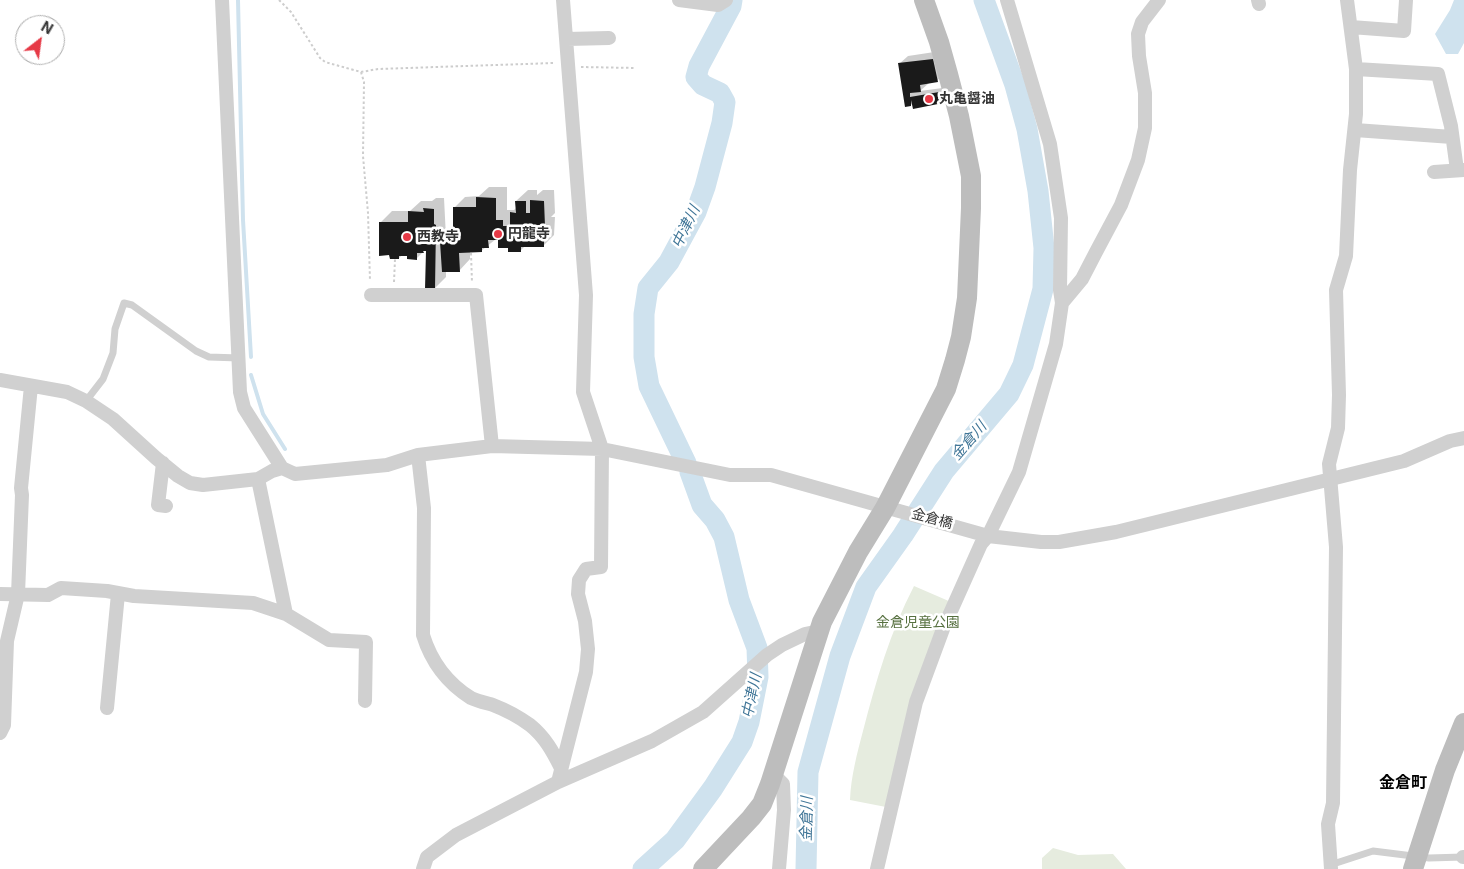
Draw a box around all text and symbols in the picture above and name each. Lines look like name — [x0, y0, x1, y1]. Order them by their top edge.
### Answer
north arrow — [15, 15, 65, 65]
text: N — [38, 17, 56, 37]
place label: 丸亀醤油 — [939, 91, 995, 107]
marker: 丸亀醤油 — [923, 93, 935, 105]
water label: 中津川 — [668, 203, 704, 251]
place label: 円龍寺 — [508, 226, 550, 242]
marker: 円龍寺 — [492, 228, 504, 240]
place label: 西教寺 — [417, 229, 459, 245]
marker: 西教寺 — [401, 231, 413, 243]
water label: 金倉川 — [947, 418, 991, 464]
street label: 金倉橋 — [910, 505, 954, 533]
park label: 金倉児童公園 — [876, 615, 960, 631]
water label: 中津川 — [739, 672, 765, 720]
district label: 金倉町 — [1379, 773, 1427, 793]
water label: 金倉川 — [798, 796, 816, 842]

